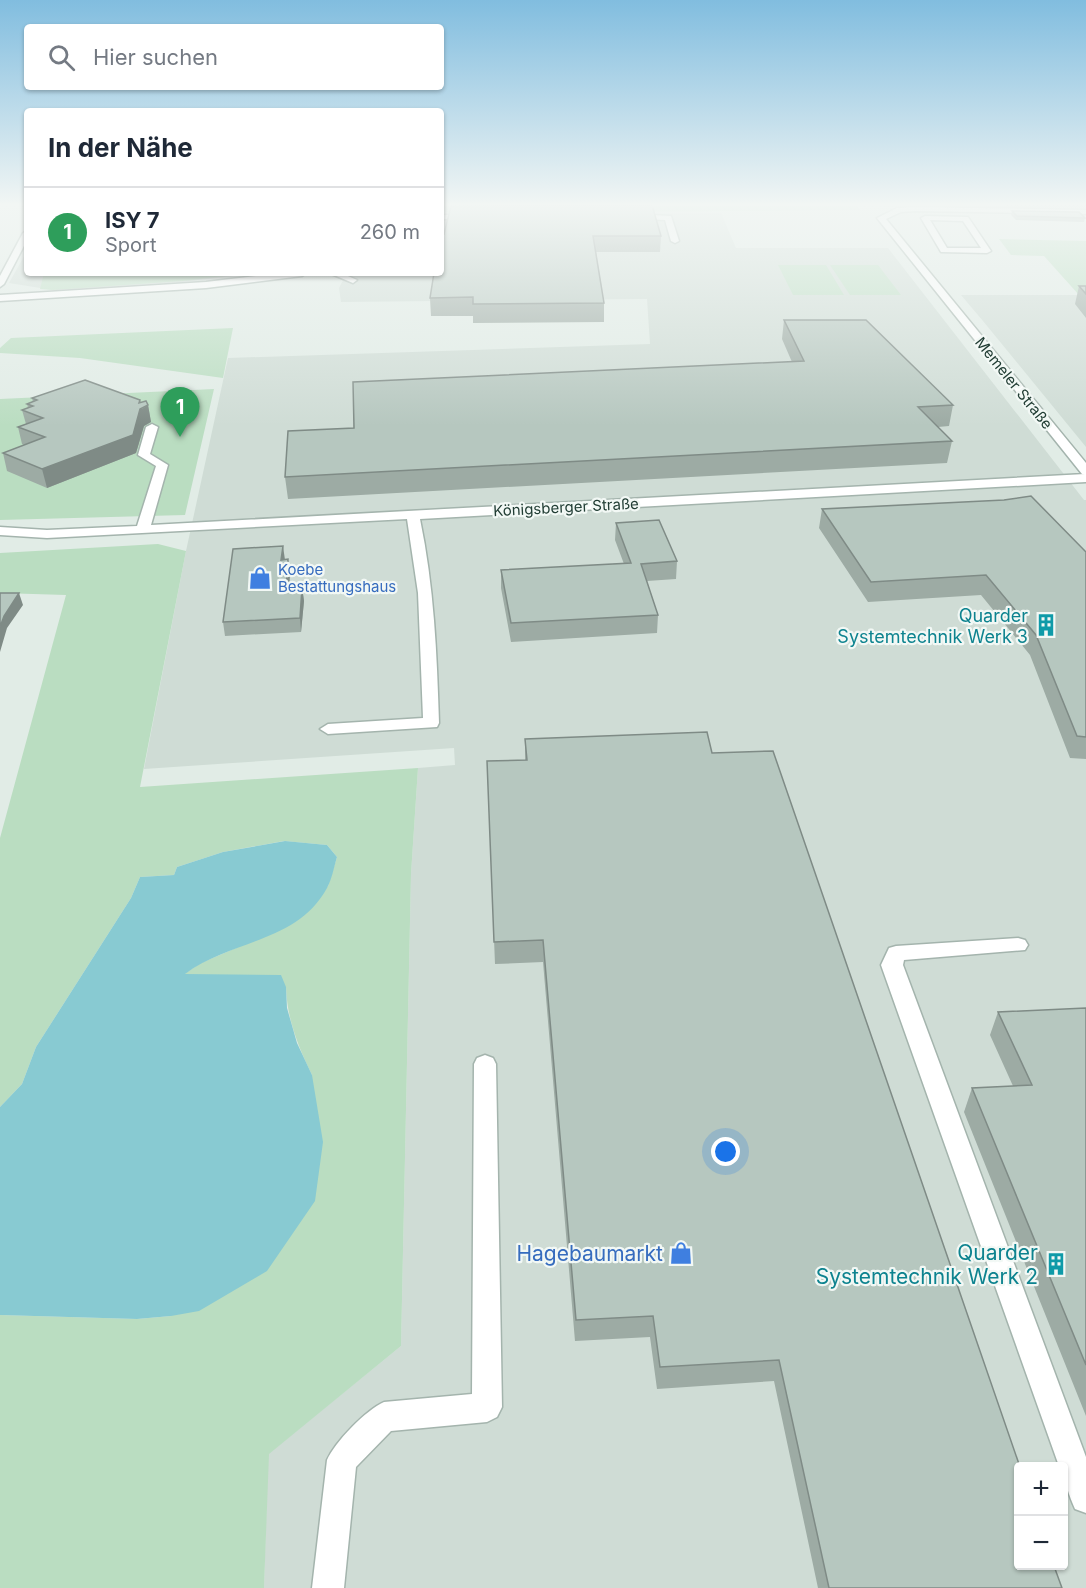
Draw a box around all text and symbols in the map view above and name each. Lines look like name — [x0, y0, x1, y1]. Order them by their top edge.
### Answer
search box — [24, 24, 444, 90]
icon: search — [45, 41, 78, 74]
text: Hier suchen — [93, 44, 218, 70]
text: In der Nähe — [48, 132, 193, 163]
text: ISY 7 — [105, 207, 160, 233]
text: 1 — [63, 220, 72, 244]
text: 260 m — [360, 220, 420, 244]
text: Sport — [105, 233, 156, 257]
street label: Memeler Straße — [971, 333, 1057, 433]
pin: 1 — [160, 388, 200, 437]
street label: Königsberger Straße — [493, 494, 639, 520]
place label: Koebe Bestattungshaus — [278, 560, 396, 596]
shop icon: Koebe Bestattungshaus — [247, 565, 273, 591]
place label: Quarder Systemtechnik Werk 3 — [837, 605, 1028, 647]
building icon: Quarder Systemtechnik Werk 3 — [1033, 612, 1059, 638]
your location — [711, 1137, 740, 1166]
shop icon: Hagebaumarkt — [668, 1240, 694, 1266]
place label: Quarder Systemtechnik Werk 2 — [816, 1240, 1038, 1289]
place label: Hagebaumarkt — [516, 1241, 663, 1266]
building icon: Quarder Systemtechnik Werk 2 — [1043, 1251, 1069, 1277]
map controls — [1014, 1462, 1068, 1570]
button: + — [1014, 1462, 1068, 1516]
button: − — [1014, 1516, 1068, 1570]

